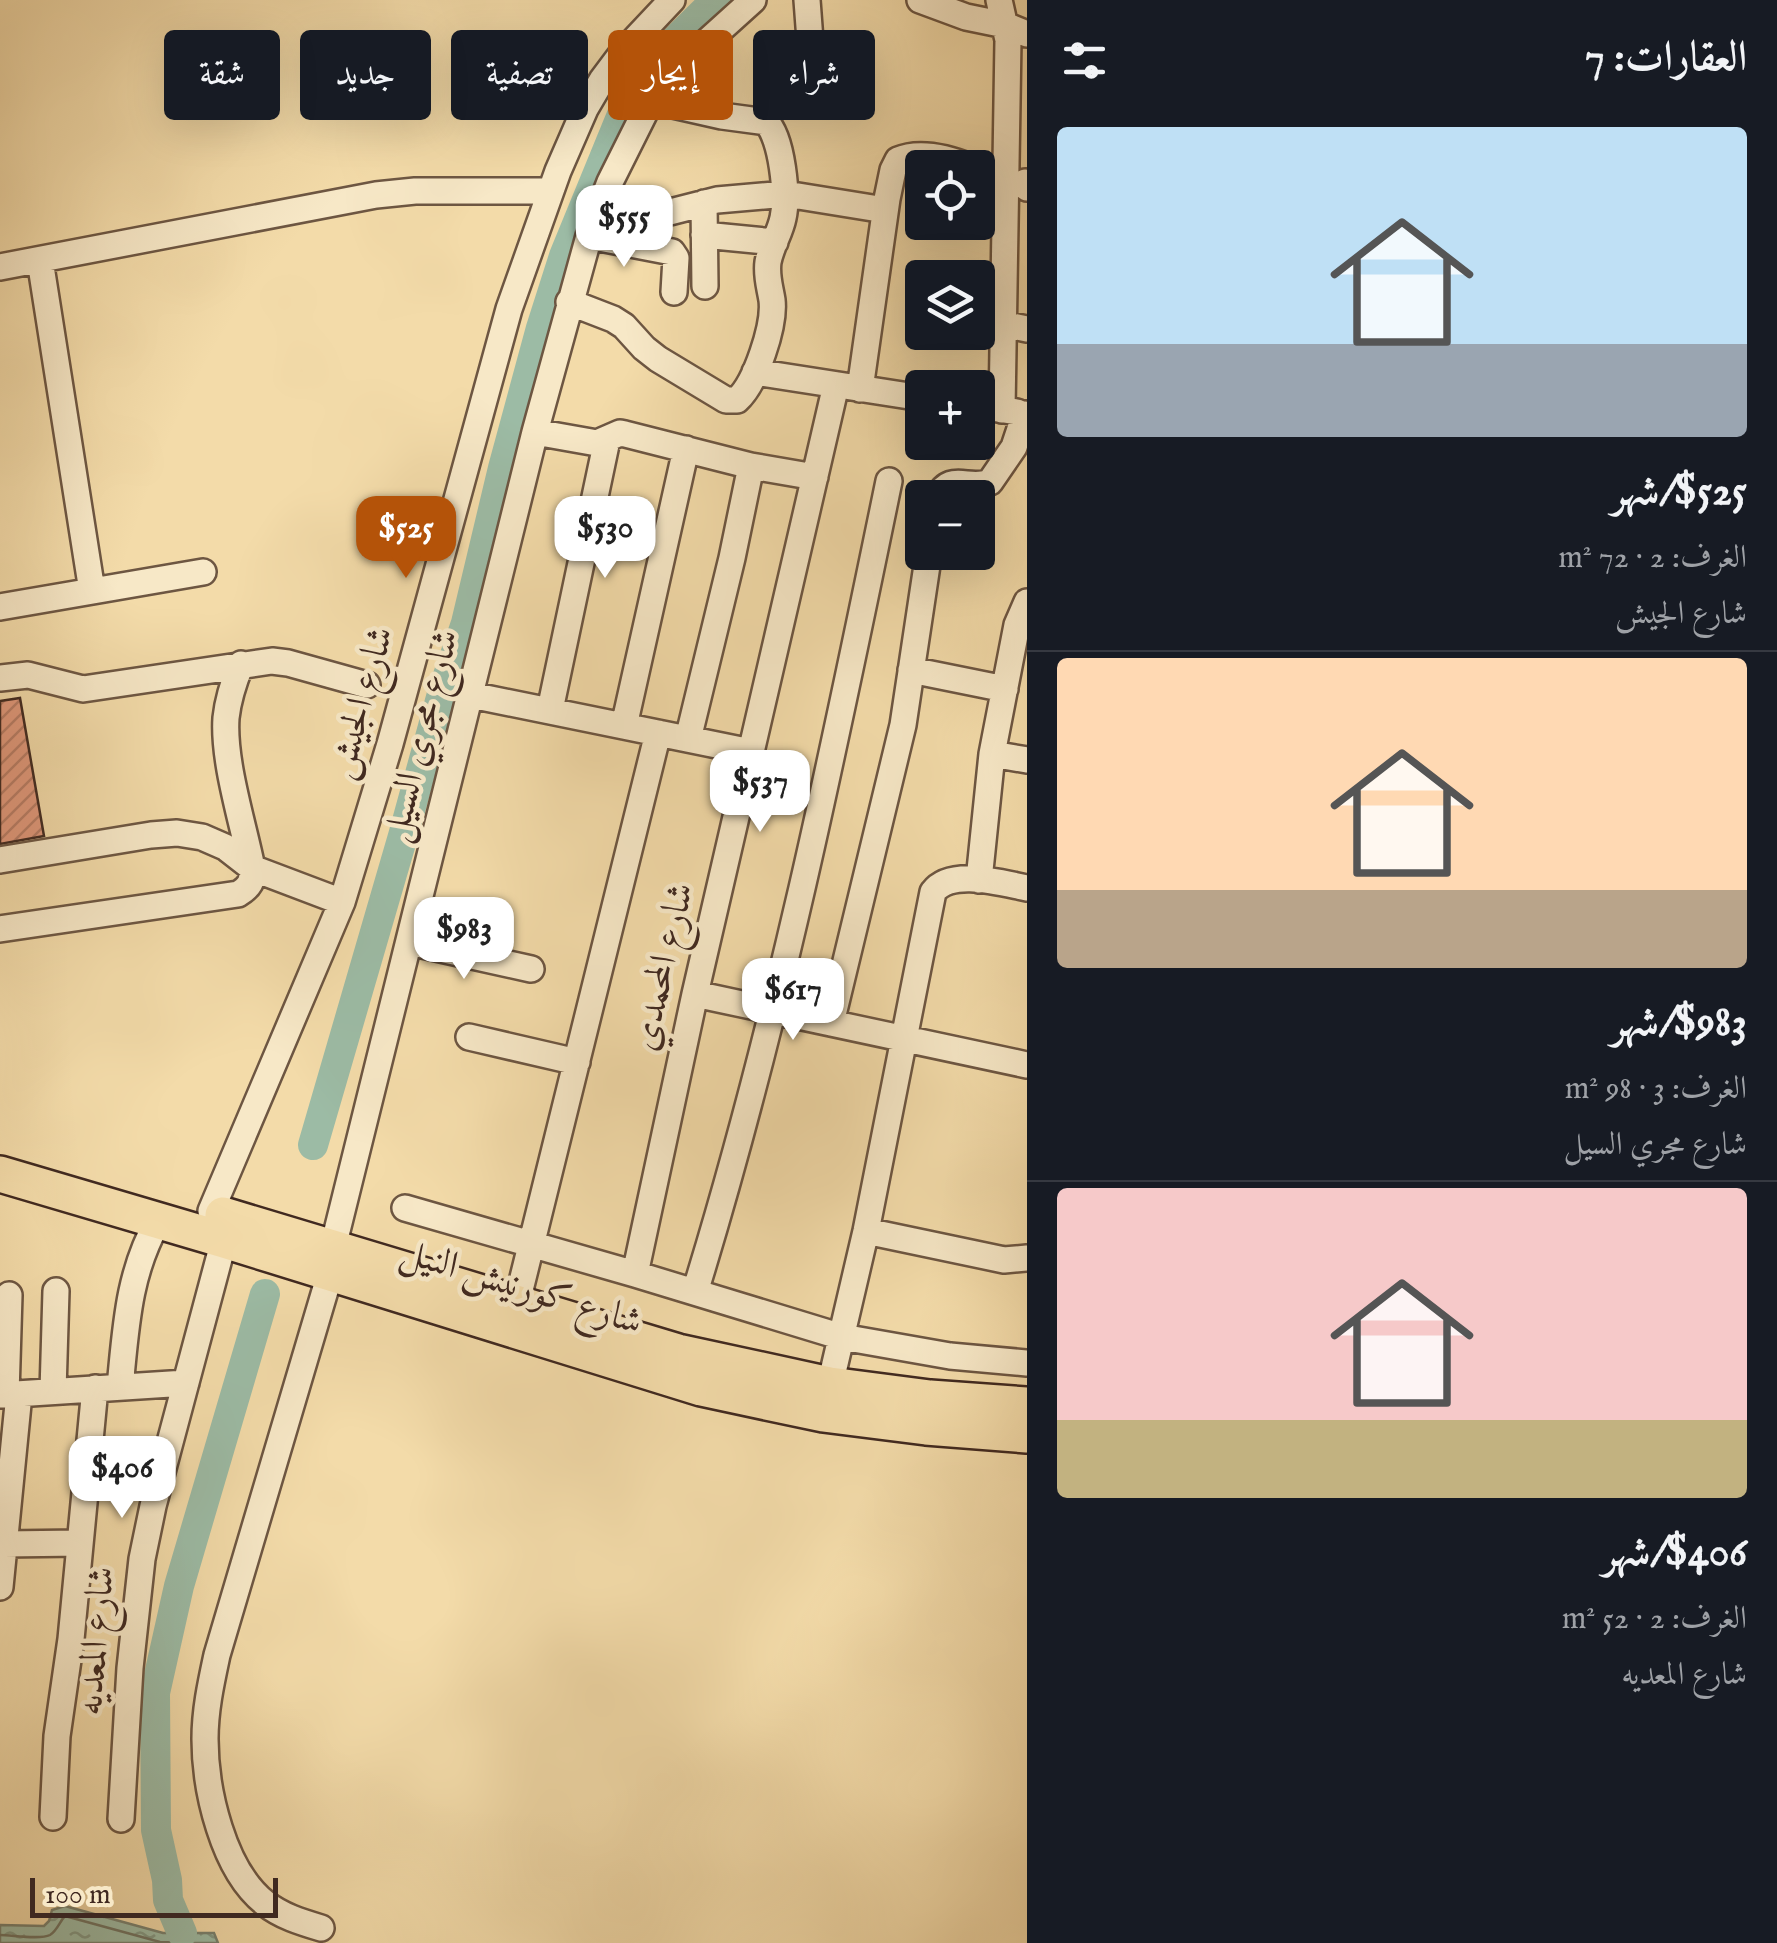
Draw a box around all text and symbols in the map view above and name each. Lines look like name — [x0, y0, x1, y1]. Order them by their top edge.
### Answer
chip: شقة — [164, 30, 280, 120]
chip: جديد — [300, 30, 431, 120]
chip: تصفية — [451, 30, 588, 120]
chip: إيجار — [608, 30, 733, 120]
chip: شراء — [753, 30, 875, 120]
text: العقارات: 7 — [1585, 32, 1747, 85]
icon: filters — [1057, 33, 1112, 88]
map controls — [905, 150, 995, 570]
button: locate — [905, 150, 995, 240]
pin: $555 — [565, 185, 683, 270]
icon: home — [1312, 192, 1492, 372]
text: $555 — [598, 197, 650, 238]
button: layers — [905, 260, 995, 350]
button: + — [905, 370, 995, 460]
text: $525/شهر — [1611, 466, 1747, 519]
button: − — [905, 480, 995, 570]
pin: $525 — [347, 496, 465, 581]
pin: $530 — [546, 496, 664, 581]
text: $525 — [378, 508, 434, 549]
text: $530 — [577, 508, 633, 549]
text: الغرف: 2 · 72 m² — [1558, 538, 1747, 579]
text: شارع الجيش — [1615, 594, 1747, 635]
street label: شارع الجيش — [317, 621, 411, 786]
street label: شارع مجري السيل — [372, 625, 476, 848]
icon: home — [1312, 723, 1492, 903]
pin: $537 — [701, 750, 819, 835]
text: $537 — [732, 762, 788, 803]
street label: شارع المحمدي — [621, 878, 711, 1057]
pin: $983 — [405, 897, 523, 982]
text: $983 — [436, 909, 492, 950]
pin: $617 — [734, 958, 852, 1043]
text: $617 — [764, 970, 822, 1011]
text: $983/شهر — [1611, 997, 1747, 1050]
text: الغرف: 3 · 98 m² — [1565, 1069, 1747, 1110]
text: شارع مجري السيل — [1564, 1125, 1747, 1166]
street label: شارع كورنيش النيل — [393, 1228, 648, 1351]
icon: home — [1312, 1253, 1492, 1433]
pin: $406 — [63, 1436, 181, 1521]
text: $406 — [91, 1448, 153, 1489]
text: $406/شهر — [1602, 1527, 1747, 1580]
street label: شارع المعديه — [67, 1564, 131, 1718]
text: الغرف: 2 · 52 m² — [1562, 1599, 1747, 1640]
text: شارع المعديه — [1621, 1655, 1747, 1696]
scale bar — [30, 1873, 278, 1918]
text: 100 m — [45, 1878, 111, 1913]

